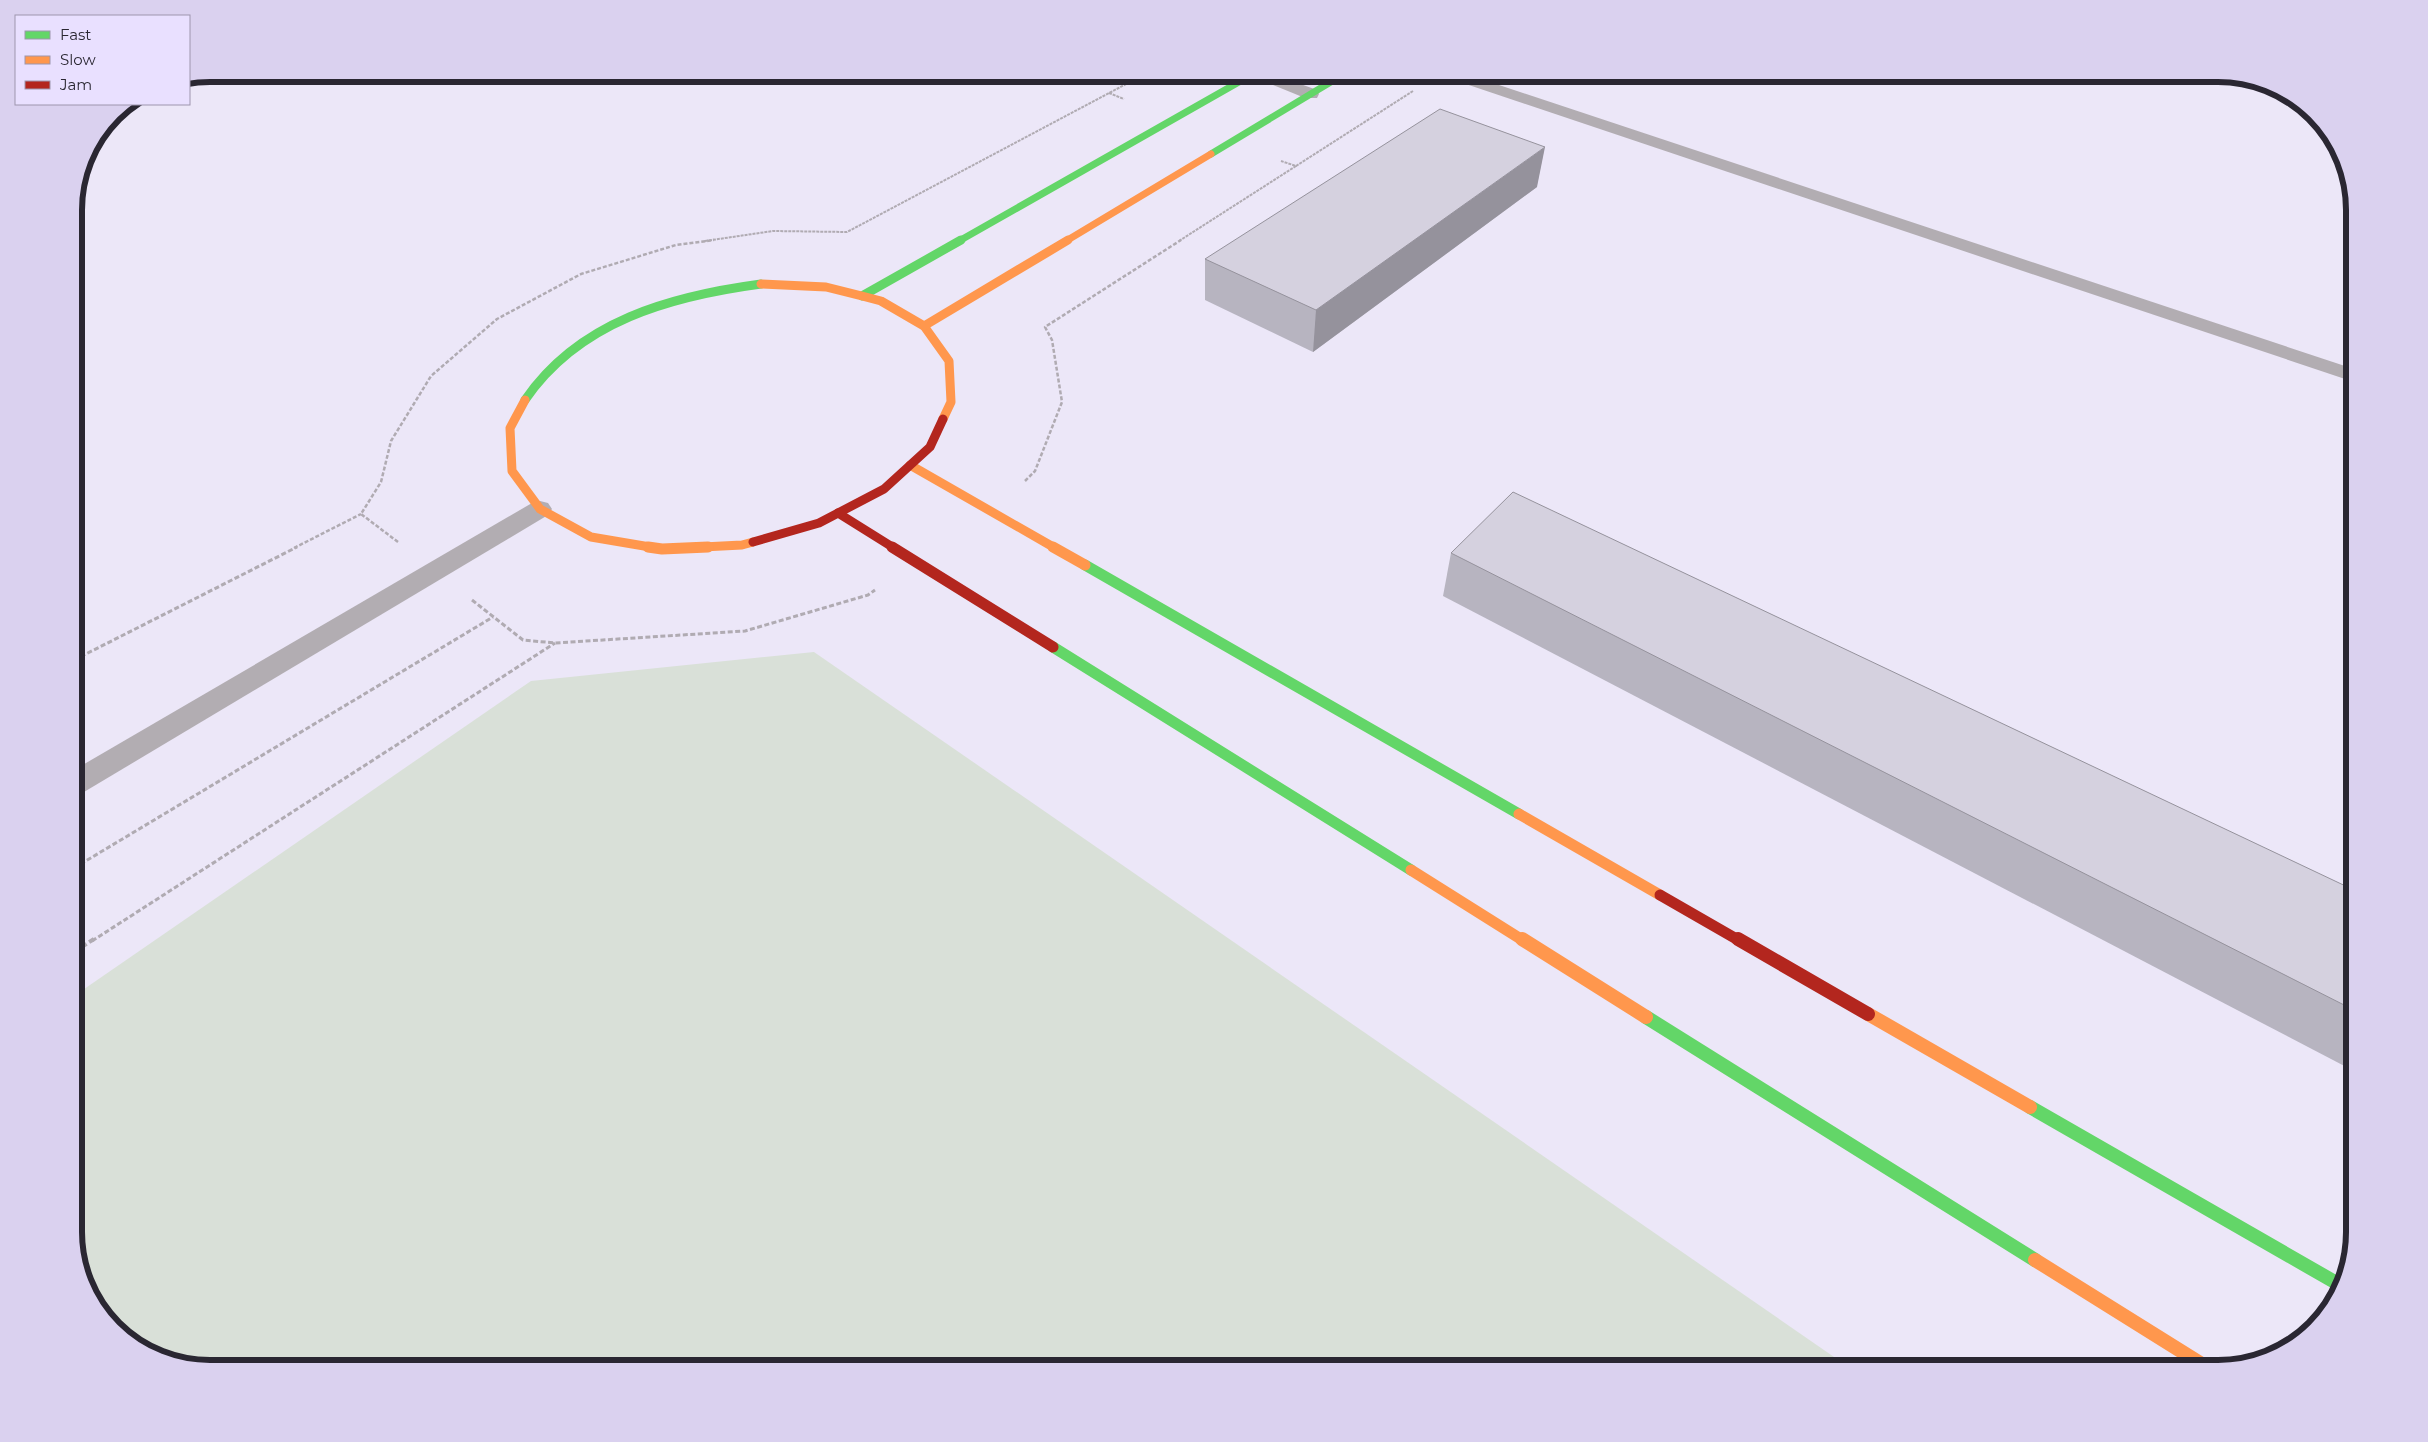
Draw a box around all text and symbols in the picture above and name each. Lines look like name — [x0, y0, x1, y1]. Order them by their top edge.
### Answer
legend — [15, 15, 190, 105]
text: Fast — [60, 25, 91, 44]
text: Slow — [60, 50, 96, 69]
text: Jam — [59, 75, 92, 94]

